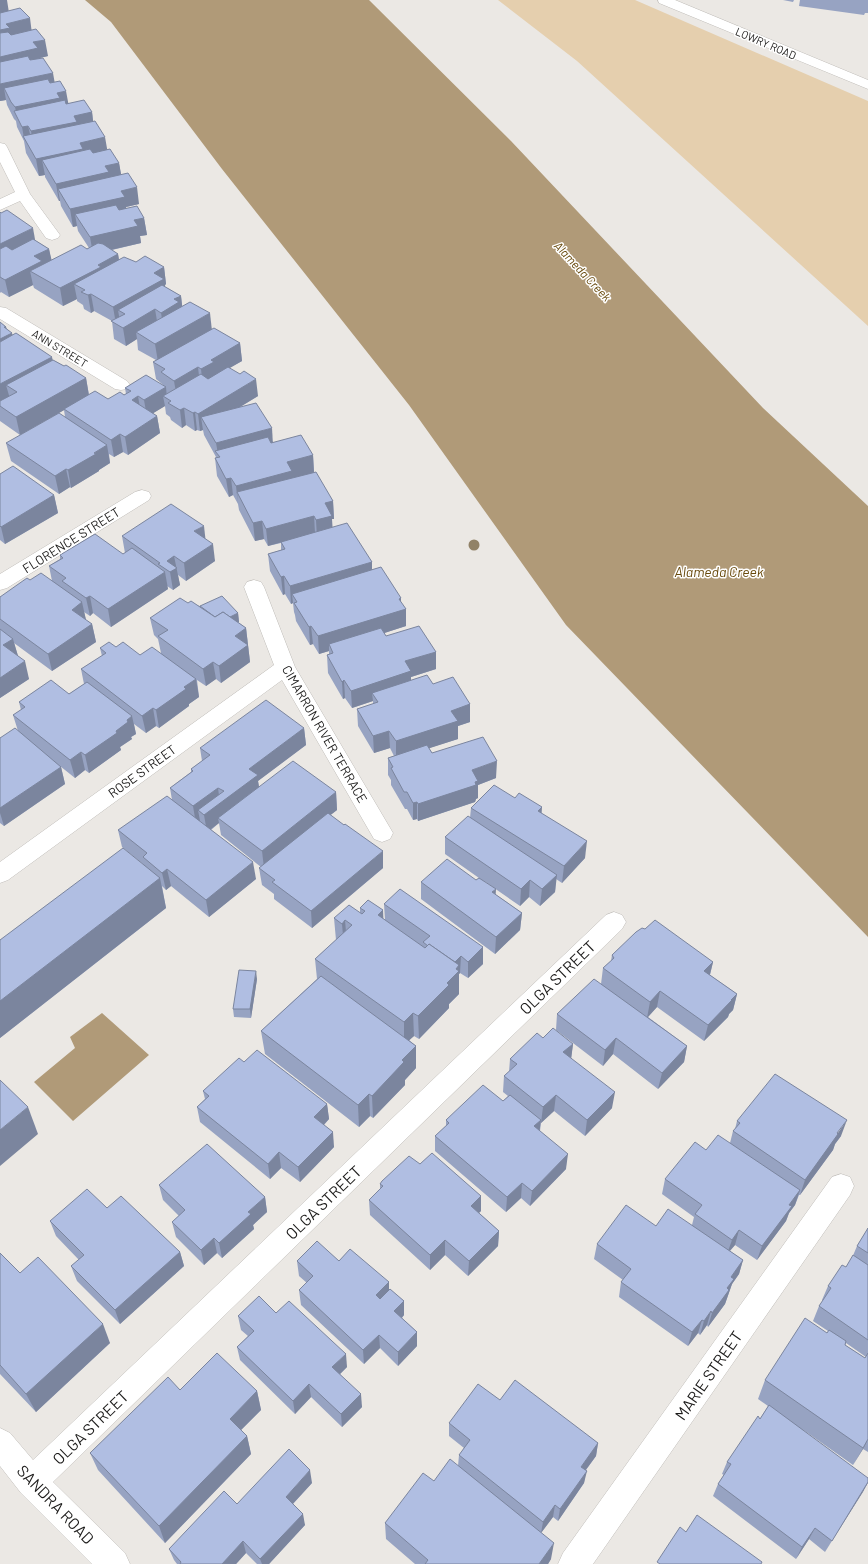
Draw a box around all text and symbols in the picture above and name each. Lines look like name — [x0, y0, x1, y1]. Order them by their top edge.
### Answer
street label: LOWRY ROAD — [734, 24, 799, 62]
water label: Alameda Creek — [552, 238, 614, 304]
street label: ANN STREET — [30, 326, 90, 370]
street label: FLORENCE STREET — [19, 504, 123, 576]
water label: Alameda Creek — [674, 563, 764, 580]
street label: CIMARRON RIVER TERRACE — [279, 662, 371, 806]
street label: ROSE STREET — [105, 741, 179, 801]
street label: OLGA STREET — [515, 936, 599, 1018]
street label: OLGA STREET — [281, 1161, 365, 1243]
street label: MARIE STREET — [670, 1327, 746, 1423]
street label: OLGA STREET — [48, 1386, 132, 1468]
street label: SANDRA ROAD — [14, 1461, 98, 1547]

